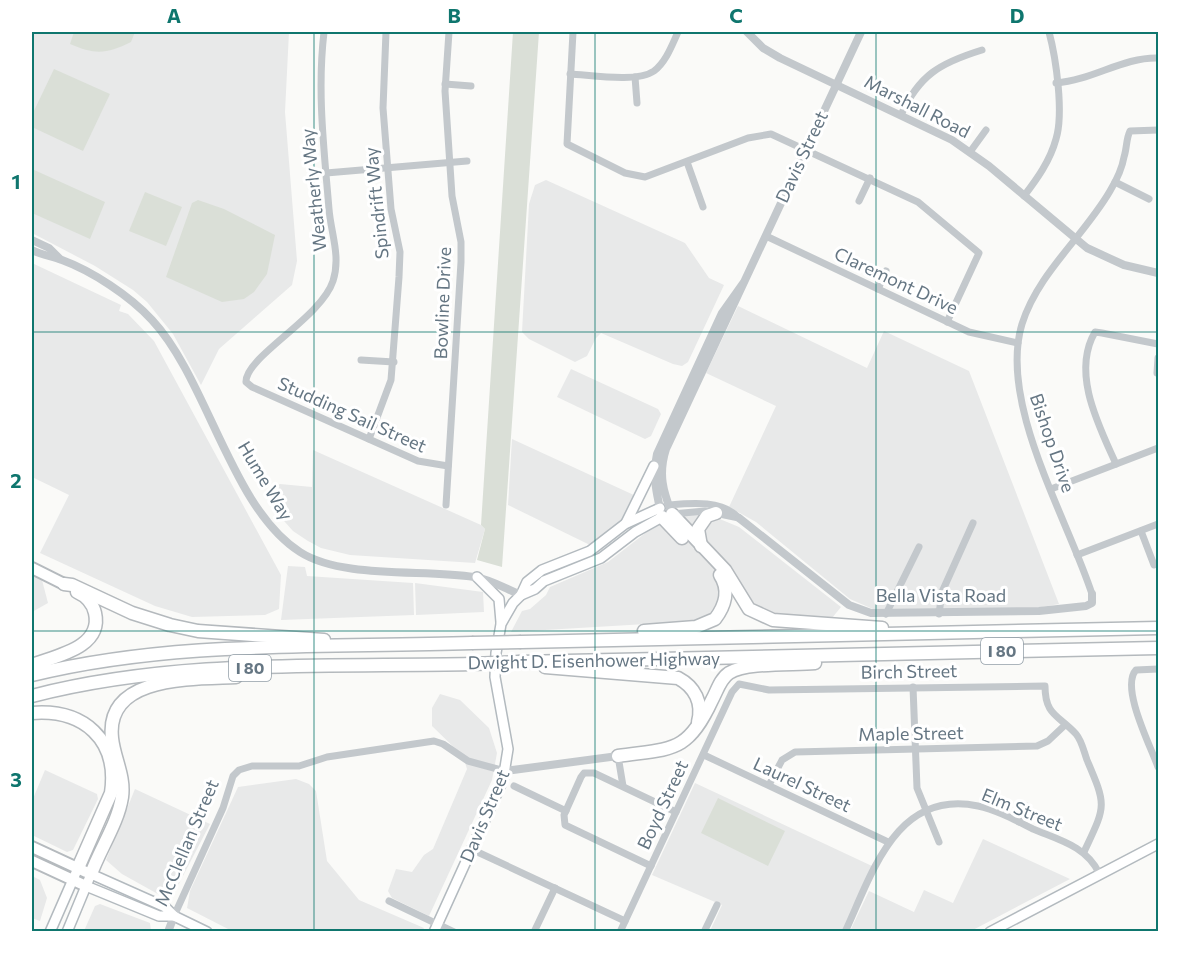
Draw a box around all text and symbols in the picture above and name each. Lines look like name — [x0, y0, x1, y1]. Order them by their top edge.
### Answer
text: A — [167, 3, 181, 27]
text: B — [447, 3, 461, 27]
text: C — [729, 3, 743, 27]
text: D — [1010, 3, 1024, 27]
street label: Marshall Road — [861, 70, 974, 142]
street label: Davis Street — [770, 107, 832, 206]
street label: Weatherly Way — [296, 127, 330, 253]
street label: Spindrift Way — [359, 146, 393, 260]
text: 1 — [11, 169, 21, 193]
street label: Claremont Drive — [831, 242, 962, 318]
street label: Bowline Drive — [429, 246, 455, 360]
street label: Studding Sail Street — [275, 371, 430, 457]
street label: Bishop Drive — [1026, 390, 1080, 495]
street label: Hume Way — [234, 437, 298, 524]
text: 2 — [10, 468, 22, 492]
street label: Bella Vista Road — [876, 584, 1006, 606]
road number: I 80 — [981, 638, 1023, 664]
street label: Dwight D. Eisenhower Highway — [467, 647, 720, 673]
road number: I 80 — [229, 655, 271, 681]
street label: Birch Street — [860, 659, 958, 683]
street label: Maple Street — [858, 721, 964, 745]
street label: Laurel Street — [750, 752, 855, 816]
street label: Boyd Street — [632, 756, 692, 853]
street label: Davis Street — [455, 766, 514, 865]
text: 3 — [10, 767, 22, 791]
street label: McClellan Street — [149, 776, 223, 909]
street label: Elm Street — [979, 783, 1066, 835]

